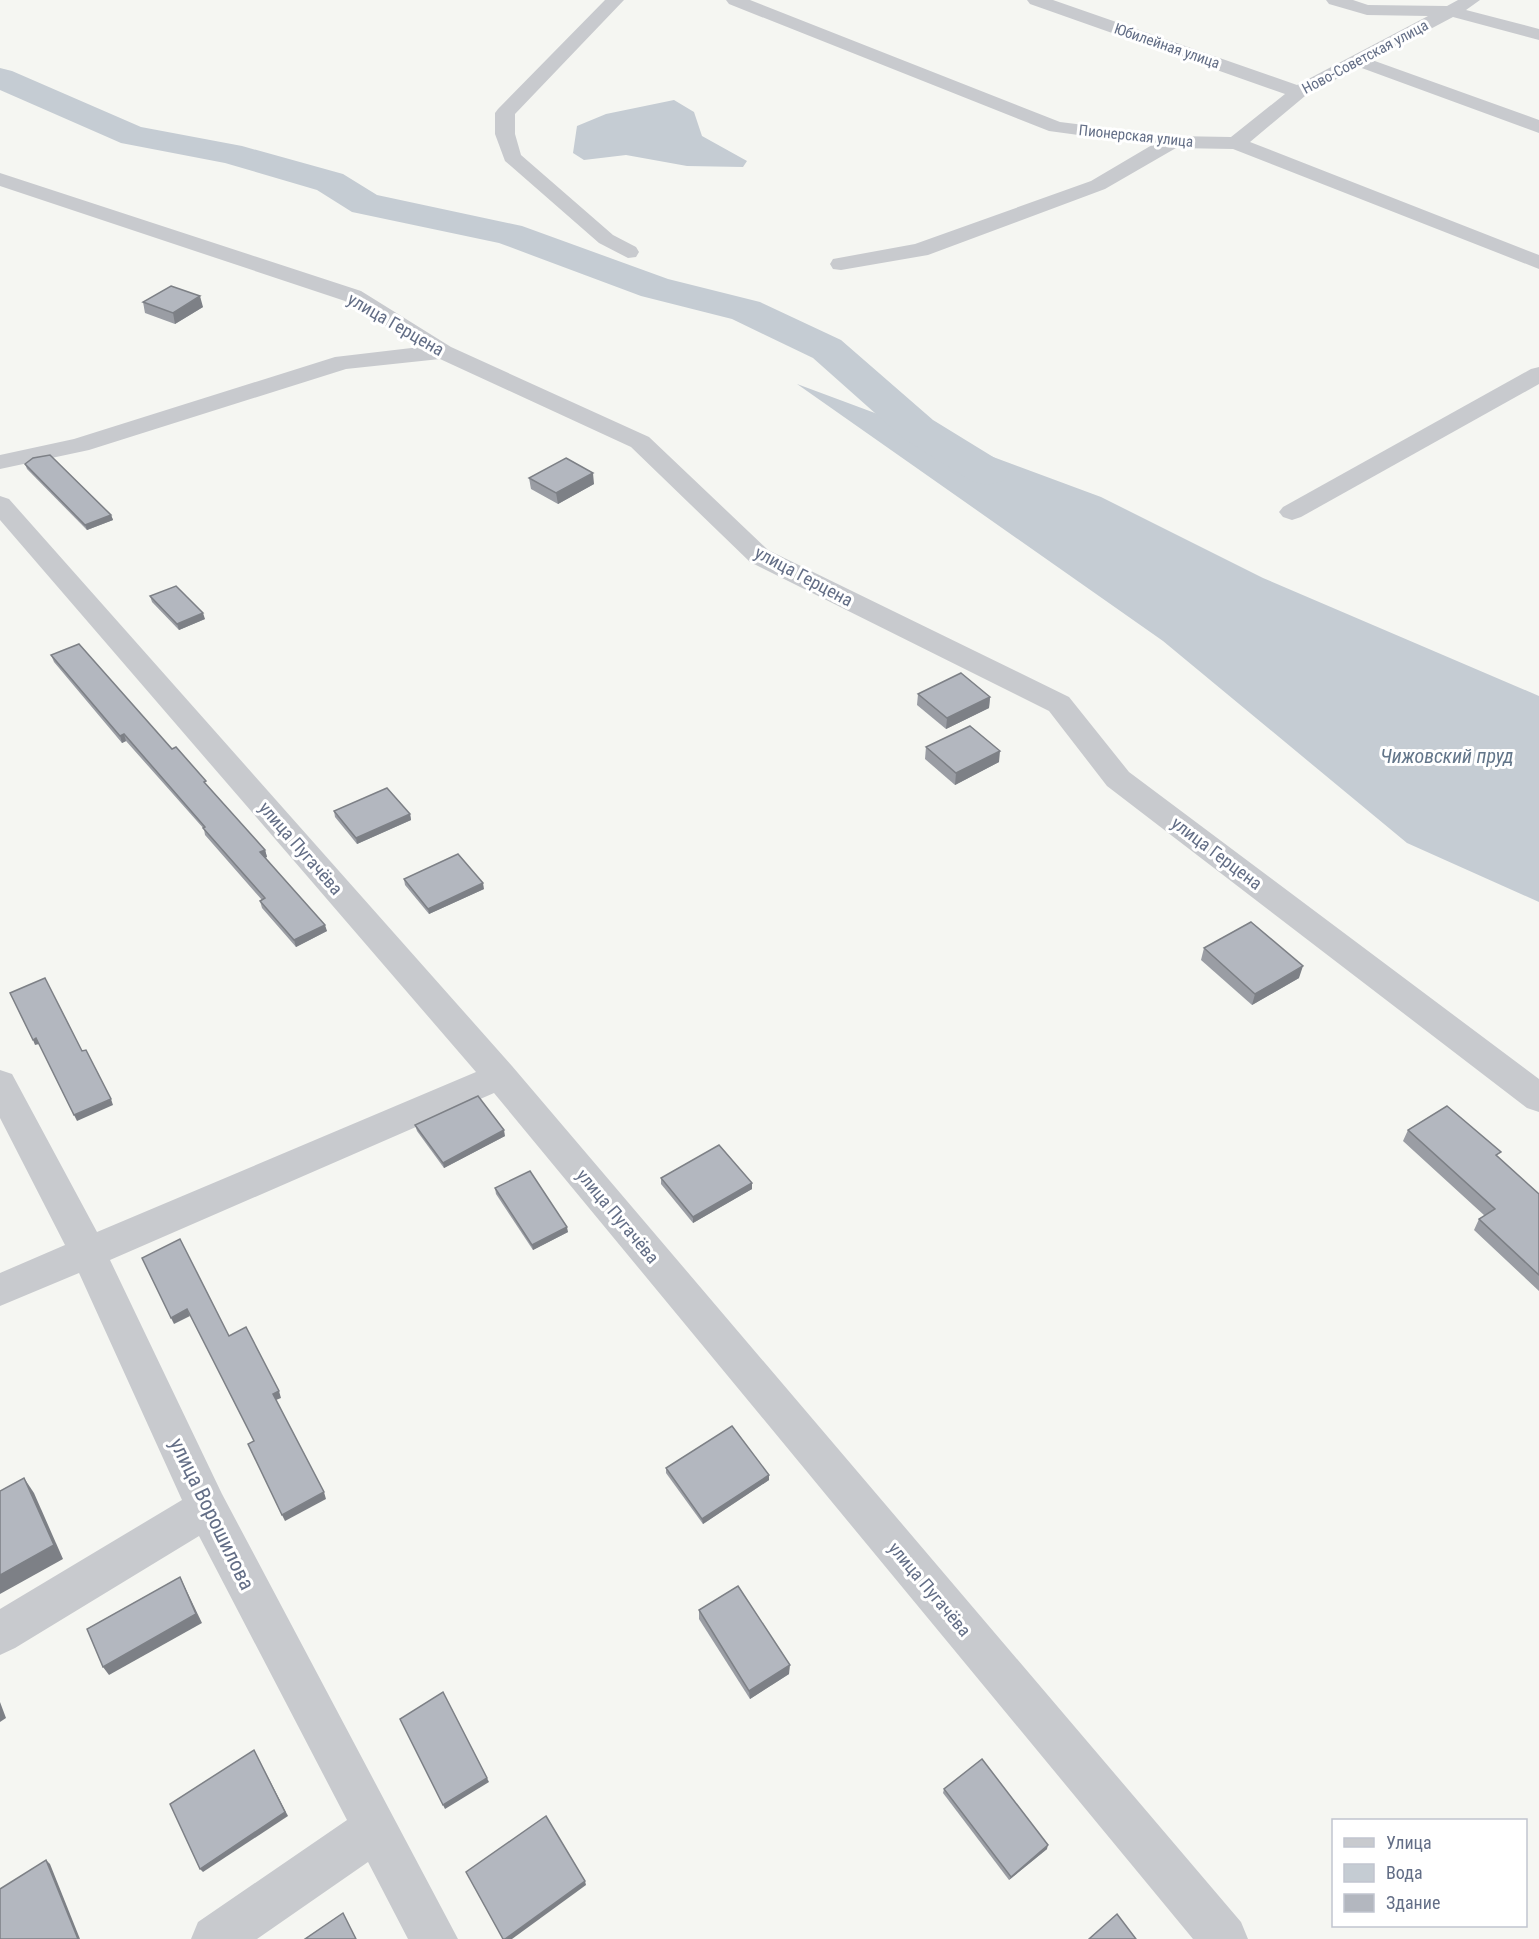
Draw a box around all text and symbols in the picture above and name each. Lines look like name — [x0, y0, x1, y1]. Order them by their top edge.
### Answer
street label: Ново-Советская улица — [1299, 16, 1431, 98]
street label: Юбилейная улица — [1112, 20, 1222, 72]
street label: Пионерская улица — [1078, 121, 1194, 151]
street label: улица Герцена — [344, 288, 448, 360]
street label: улица Герцена — [751, 541, 857, 611]
water label: Чижовский пруд — [1380, 744, 1514, 768]
street label: улица Пугачёва — [255, 797, 347, 899]
street label: улица Герцена — [1168, 812, 1266, 894]
street label: улица Пугачёва — [573, 1165, 663, 1267]
street label: улица Ворошилова — [165, 1434, 259, 1594]
street label: улица Пугачёва — [885, 1538, 975, 1640]
legend — [1332, 1819, 1527, 1927]
text: Улица — [1386, 1832, 1432, 1853]
text: Вода — [1386, 1862, 1423, 1883]
text: Здание — [1386, 1892, 1440, 1913]

